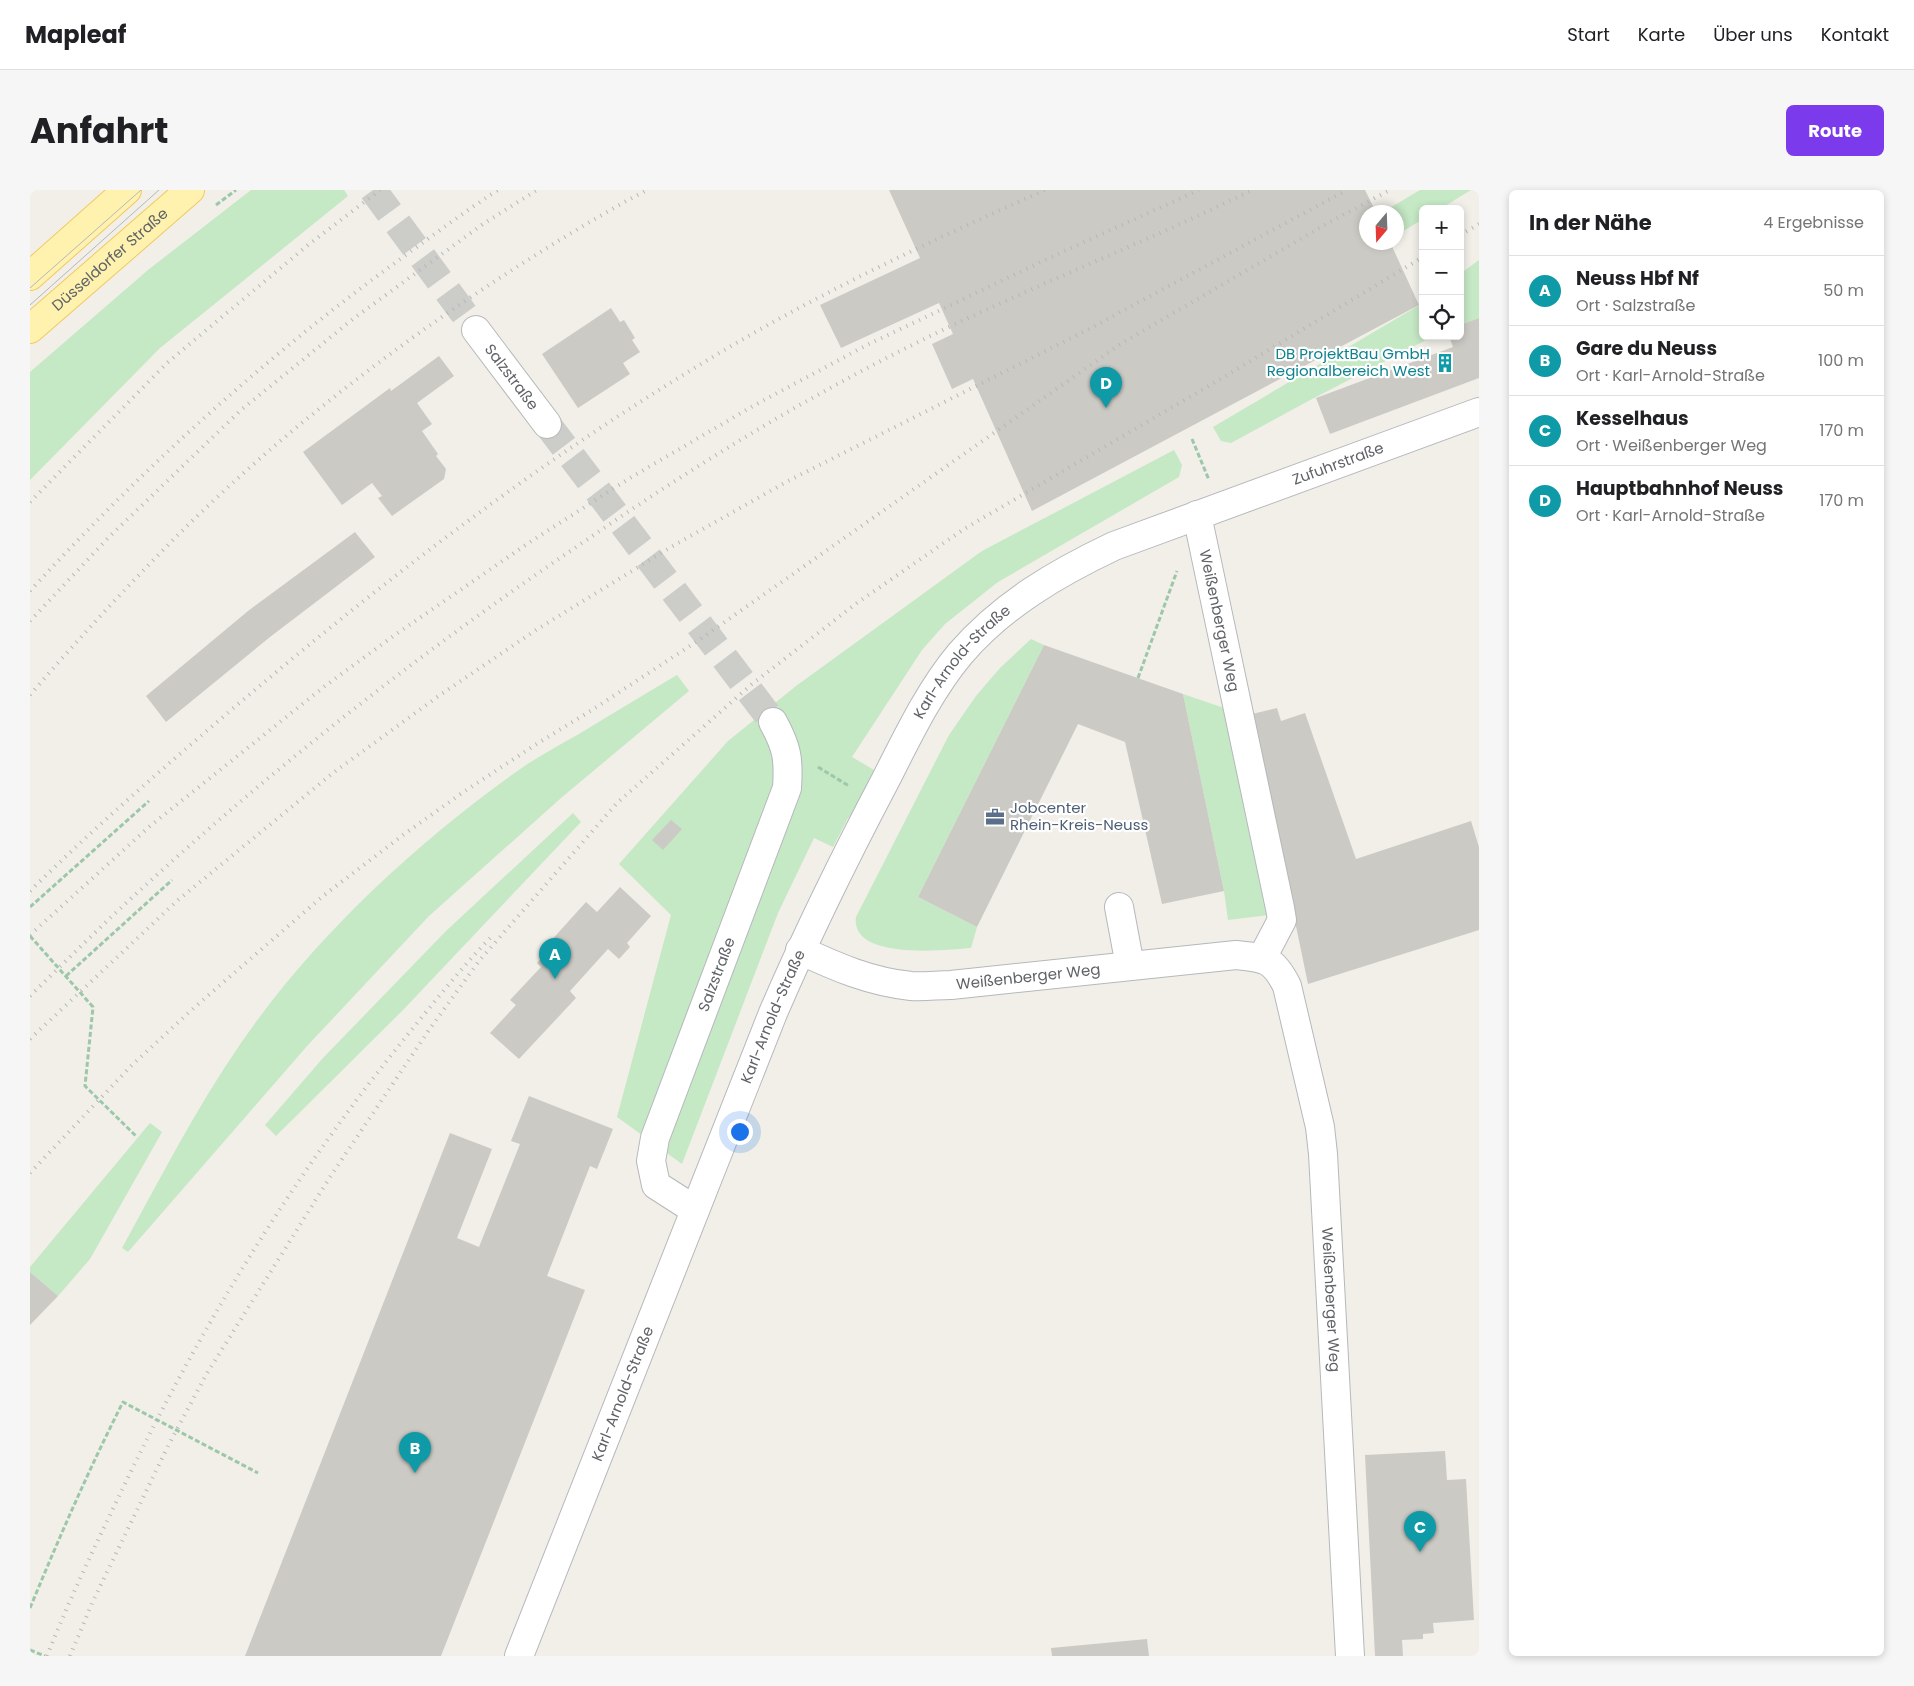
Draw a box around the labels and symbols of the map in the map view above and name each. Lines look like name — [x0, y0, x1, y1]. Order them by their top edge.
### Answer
street label: Düsseldorfer Straße — [47, 203, 172, 315]
north arrow — [1359, 205, 1404, 250]
street label: Salzstraße — [480, 339, 544, 414]
place label: DB ProjektBau GmbH Regionalbereich West — [1267, 343, 1430, 381]
building icon: DB ProjektBau GmbH Regionalbereich West — [1434, 352, 1456, 374]
pin: D — [1090, 367, 1122, 408]
street label: Zufuhrstraße — [1289, 437, 1387, 490]
street label: Weißenberger Weg — [1195, 547, 1245, 694]
street label: Karl-Arnold-Straße — [908, 600, 1015, 723]
place label: Jobcenter Rhein-Kreis-Neuss — [1010, 797, 1149, 835]
office icon: Jobcenter Rhein-Kreis-Neuss — [984, 806, 1006, 828]
street label: Salzstraße — [693, 934, 740, 1014]
pin: A — [539, 938, 571, 979]
street label: Karl-Arnold-Straße — [735, 946, 810, 1086]
street label: Weißenberger Weg — [955, 958, 1101, 994]
your location — [727, 1119, 753, 1145]
street label: Weißenberger Weg — [1317, 1227, 1346, 1373]
street label: Karl-Arnold-Straße — [586, 1323, 658, 1464]
pin: B — [399, 1432, 431, 1473]
pin: C — [1404, 1511, 1436, 1552]

